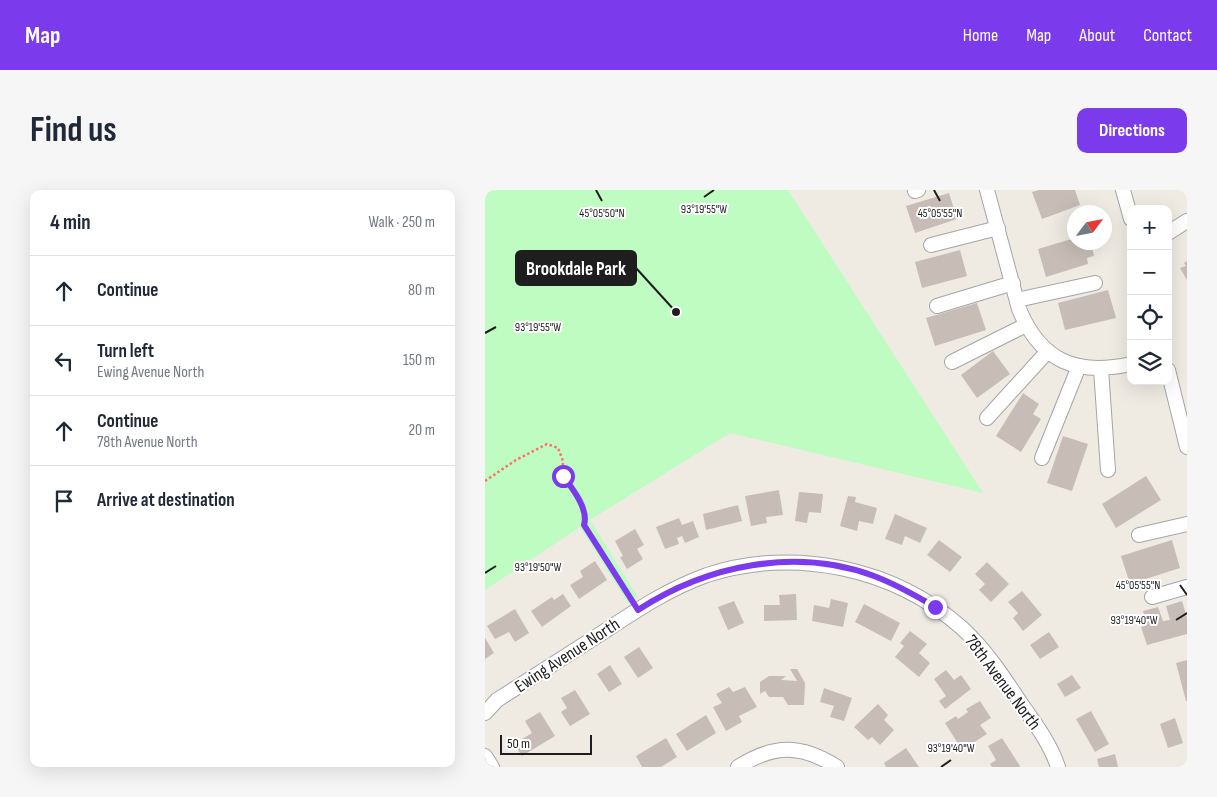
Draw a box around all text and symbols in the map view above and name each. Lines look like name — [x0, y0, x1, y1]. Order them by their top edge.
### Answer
text: Map — [25, 21, 60, 50]
text: Home — [963, 25, 998, 46]
text: Map — [1026, 25, 1051, 46]
text: About — [1079, 25, 1115, 46]
text: Contact — [1143, 25, 1192, 46]
button: Directions — [1077, 108, 1187, 153]
text: Find us — [30, 109, 117, 152]
text: 93°19'55"W — [681, 202, 727, 217]
north arrow — [1067, 205, 1112, 250]
map controls — [1127, 205, 1172, 385]
button: + — [1127, 205, 1172, 250]
text: 45°05'50"N — [579, 206, 625, 221]
text: 45°05'55"N — [918, 206, 962, 221]
text: 4 min — [50, 210, 91, 235]
text: Walk · 250 m — [369, 213, 435, 232]
button: − — [1127, 250, 1172, 295]
callout: Brookdale Park — [516, 251, 636, 285]
text: Brookdale Park — [526, 258, 626, 281]
icon: ahead — [50, 277, 78, 305]
text: Continue — [97, 279, 158, 302]
text: 80 m — [408, 281, 435, 300]
button: locate — [1127, 295, 1172, 340]
text: 93°19'55"W — [515, 320, 561, 335]
text: Turn left — [97, 340, 154, 363]
button: layers — [1127, 340, 1172, 385]
icon: left — [50, 347, 78, 375]
text: 150 m — [403, 351, 435, 370]
text: Ewing Avenue North — [97, 363, 204, 382]
text: Continue — [97, 410, 158, 433]
icon: ahead — [50, 417, 78, 445]
text: 20 m — [408, 421, 435, 440]
text: 78th Avenue North — [97, 433, 198, 452]
route start — [552, 465, 575, 488]
icon: arrive — [50, 487, 78, 515]
text: Arrive at destination — [97, 489, 235, 512]
text: 93°19'50"W — [515, 560, 562, 575]
text: 45°05'55"N — [1116, 578, 1160, 593]
route end — [924, 596, 947, 619]
text: 93°19'40"W — [1110, 613, 1158, 628]
street label: Ewing Avenue North — [511, 614, 624, 697]
street label: 78th Avenue North — [960, 631, 1045, 734]
scale bar — [500, 732, 593, 755]
text: 50 m — [507, 735, 530, 752]
text: 93°19'40"W — [927, 741, 975, 756]

